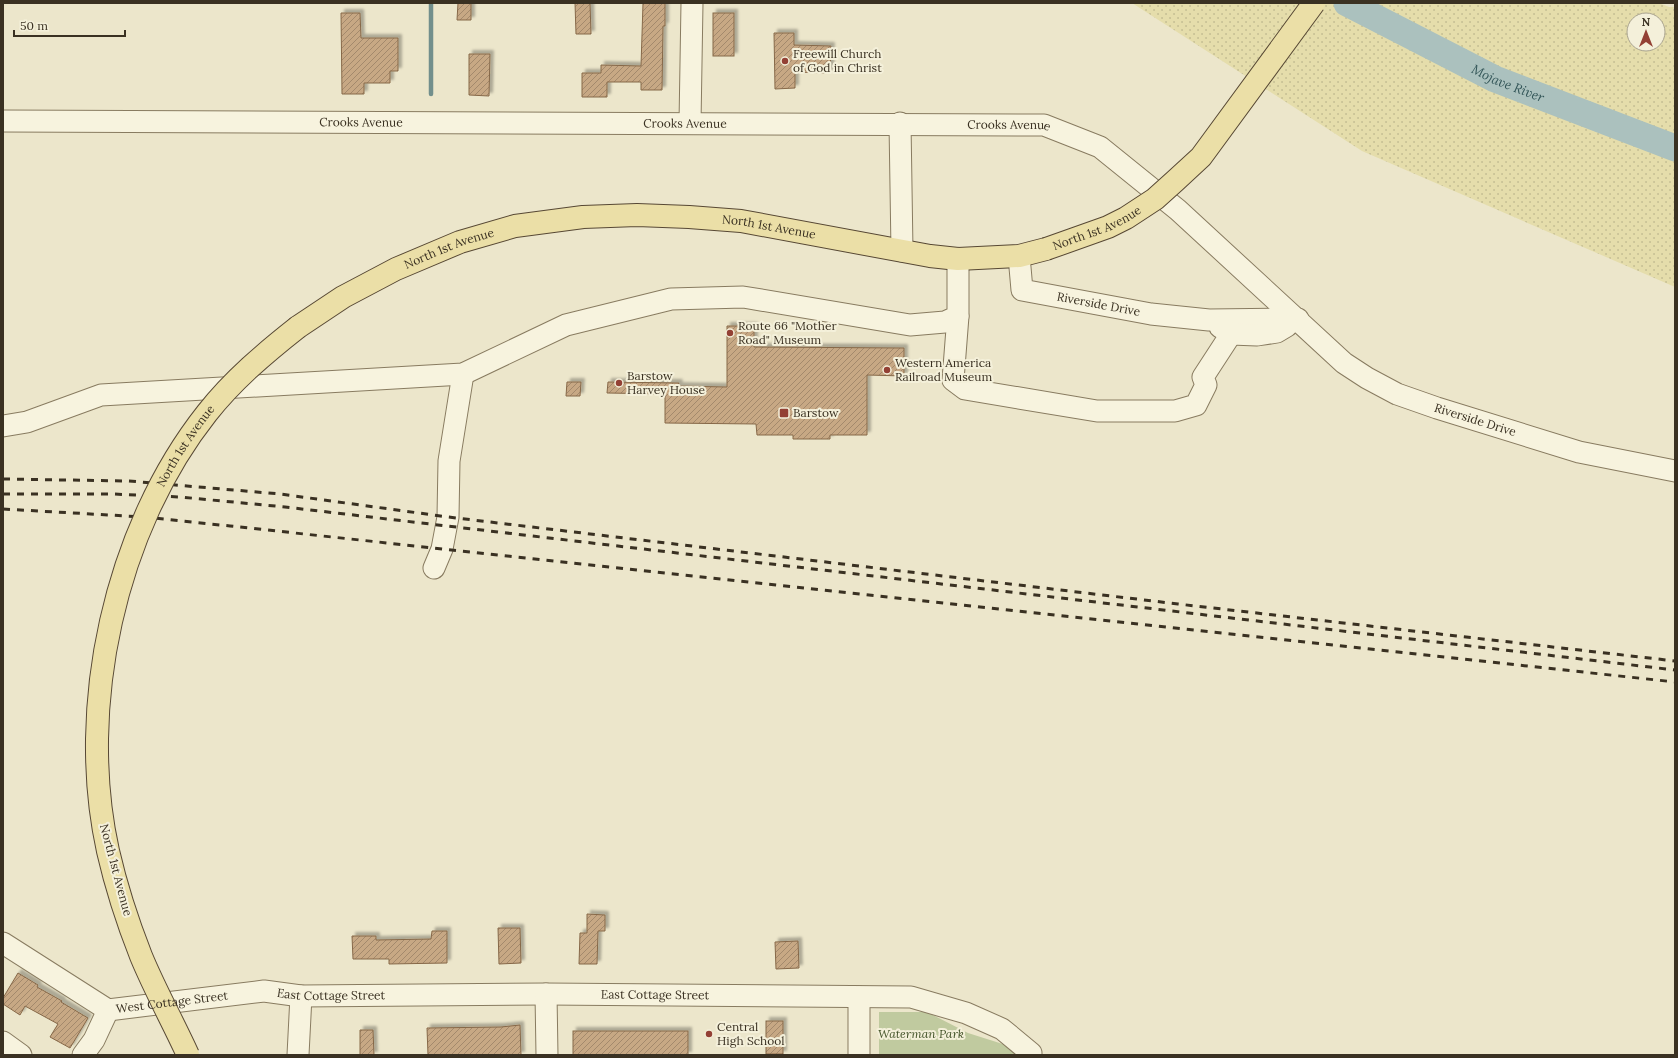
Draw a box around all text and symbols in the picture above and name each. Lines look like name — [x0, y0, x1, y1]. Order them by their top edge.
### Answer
scale bar — [14, 12, 125, 38]
north arrow — [1626, 12, 1666, 52]
text: N — [1642, 15, 1651, 29]
text: 50 m — [20, 18, 48, 33]
place label: Freewill Church of God in Christ — [793, 46, 882, 75]
marker: Freewill Church of God in Christ — [780, 56, 790, 66]
water label: Mojave River — [1469, 60, 1547, 106]
street label: Crooks Avenue — [319, 114, 403, 130]
street label: Crooks Avenue — [643, 115, 727, 131]
street label: Crooks Avenue — [967, 117, 1054, 134]
street label: North 1st Avenue — [1050, 202, 1144, 253]
street label: North 1st Avenue — [721, 212, 818, 242]
street label: North 1st Avenue — [402, 224, 496, 272]
street label: Riverside Drive — [1056, 289, 1142, 319]
place label: Route 66 "Mother Road" Museum — [738, 318, 837, 347]
marker: Route 66 "Mother Road" Museum — [725, 328, 735, 338]
place label: Western America Railroad Museum — [895, 355, 992, 384]
marker: Western America Railroad Museum — [882, 365, 892, 375]
place label: Barstow Harvey House — [627, 368, 706, 397]
marker: Barstow Harvey House — [614, 378, 624, 388]
street label: Riverside Drive — [1433, 400, 1518, 439]
street label: North 1st Avenue — [153, 401, 218, 489]
place label: Barstow — [793, 405, 839, 420]
marker: Barstow — [778, 407, 790, 419]
street label: North 1st Avenue — [97, 822, 136, 918]
street label: East Cottage Street — [276, 985, 386, 1003]
street label: East Cottage Street — [601, 986, 710, 1002]
street label: West Cottage Street — [115, 987, 229, 1016]
place label: Central High School — [717, 1019, 785, 1048]
park label: Waterman Park — [878, 1026, 964, 1041]
marker: Central High School — [704, 1029, 714, 1039]

